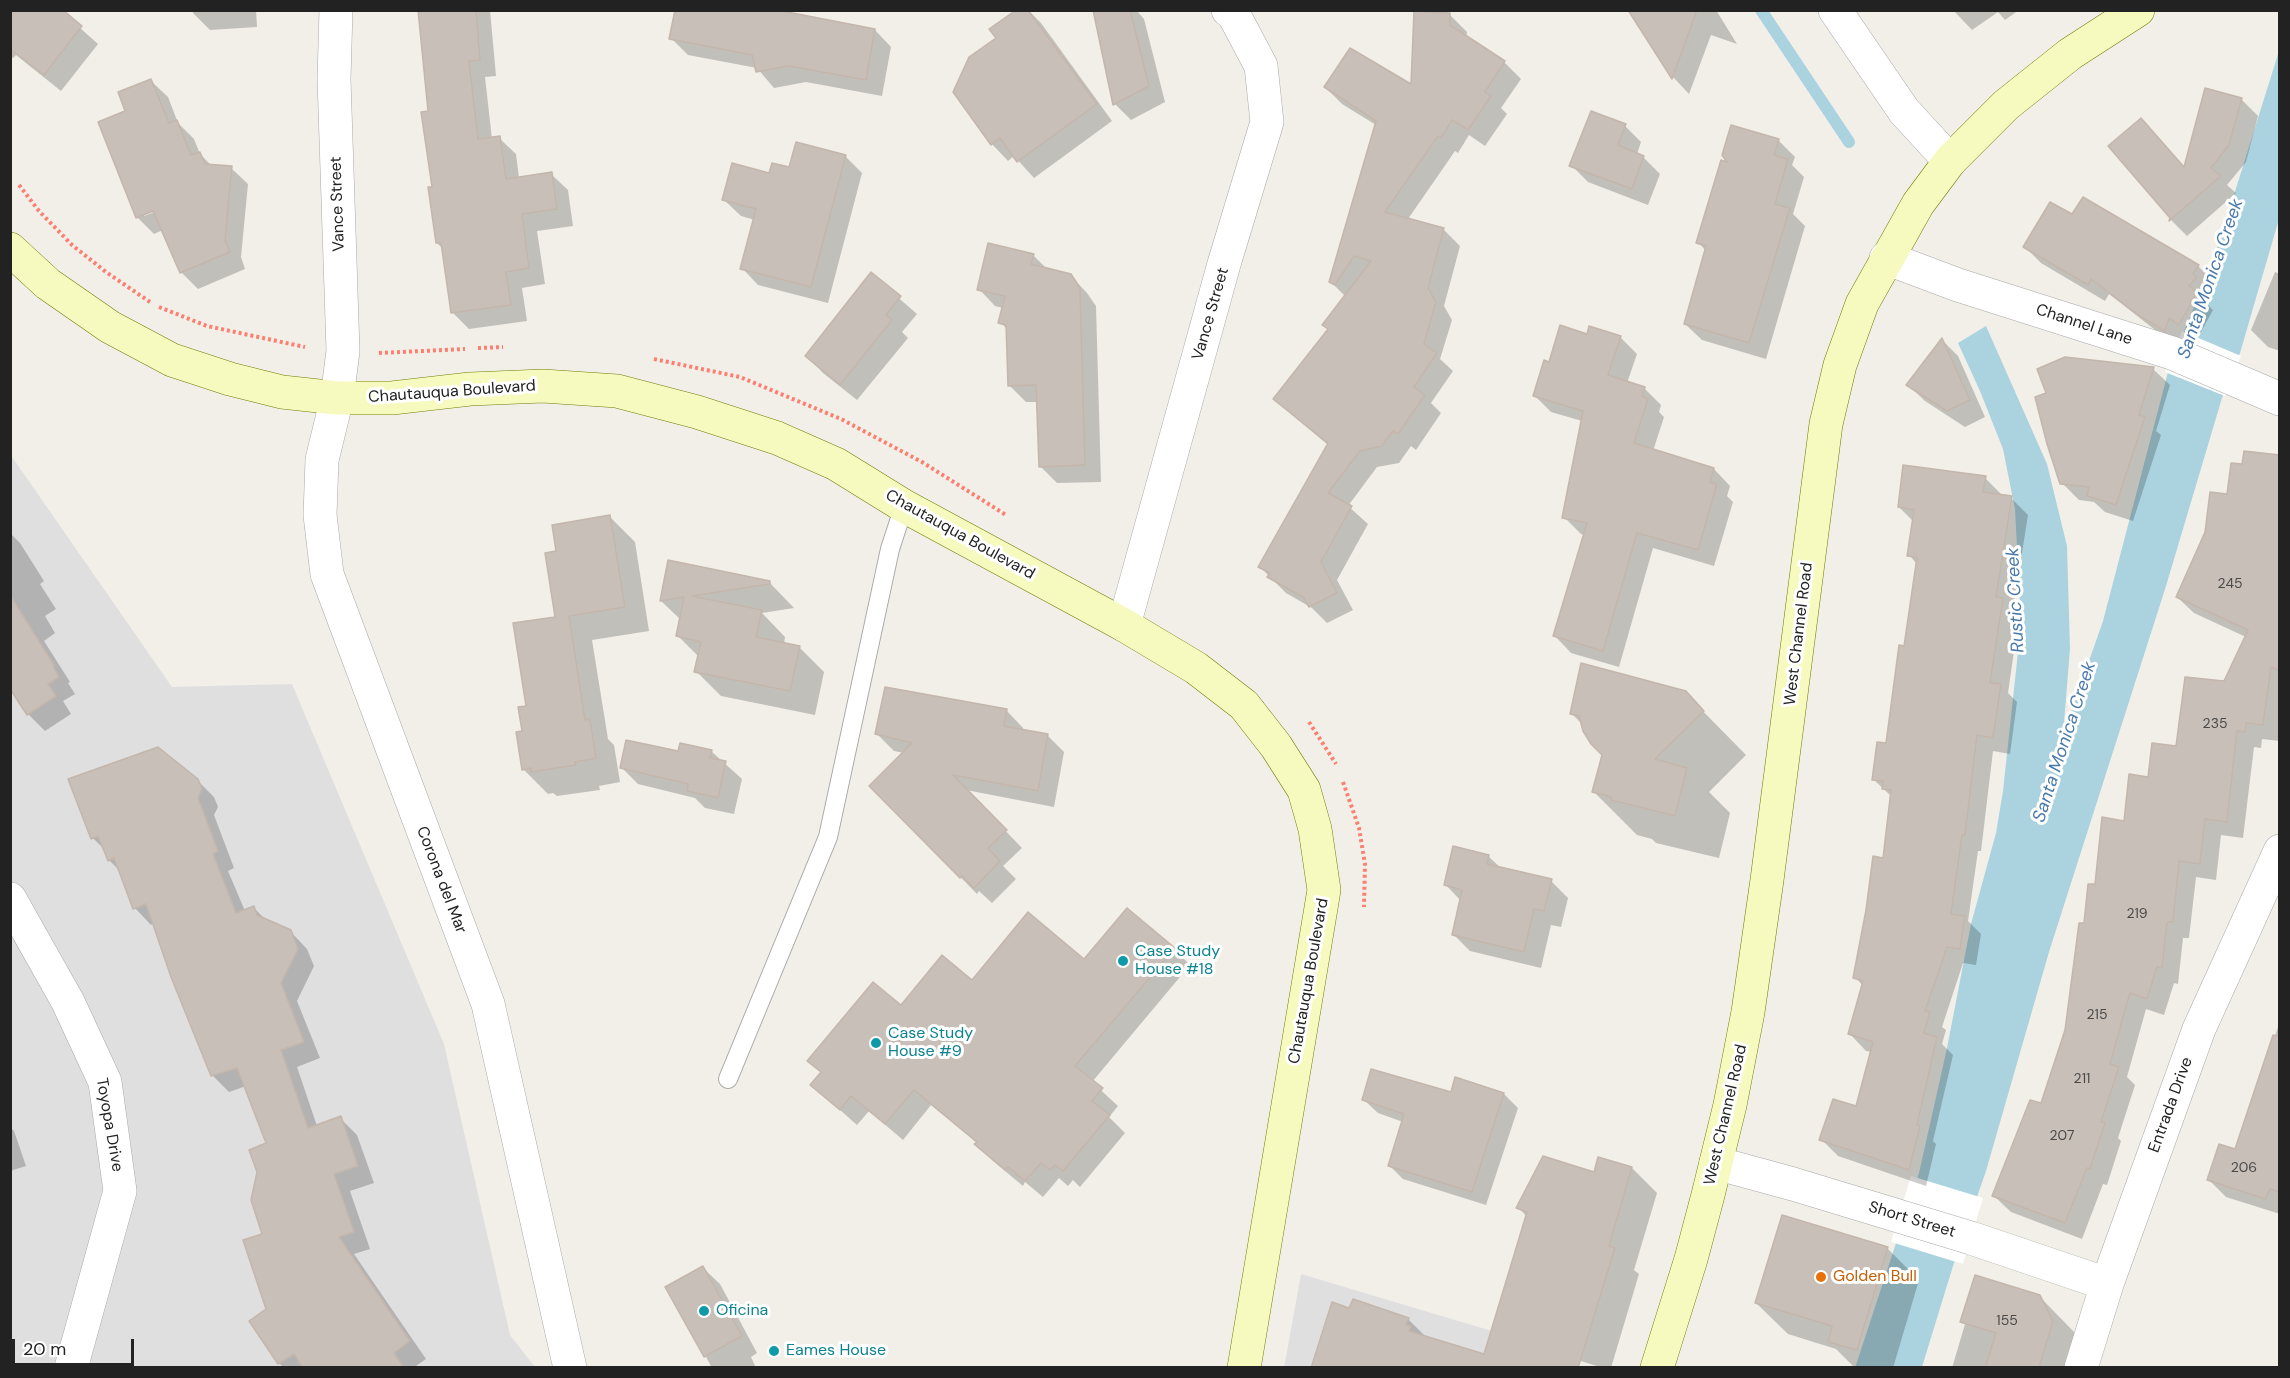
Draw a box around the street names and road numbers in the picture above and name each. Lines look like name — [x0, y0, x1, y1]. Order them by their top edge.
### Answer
street label: Vance Street — [327, 156, 349, 252]
street label: Vance Street — [1189, 265, 1233, 363]
street label: Channel Lane — [2033, 300, 2135, 350]
street label: Chautauqua Boulevard — [368, 377, 536, 407]
street label: Chautauqua Boulevard — [882, 486, 1038, 584]
street label: West Channel Road — [1781, 561, 1817, 707]
street label: Corona del Mar — [412, 824, 470, 936]
street label: Chautauqua Boulevard — [1285, 897, 1333, 1065]
street label: West Channel Road — [1700, 1043, 1752, 1187]
street label: Entrada Drive — [2145, 1055, 2197, 1155]
street label: Toyopa Drive — [91, 1077, 127, 1173]
street label: Short Street — [1866, 1198, 1958, 1242]

